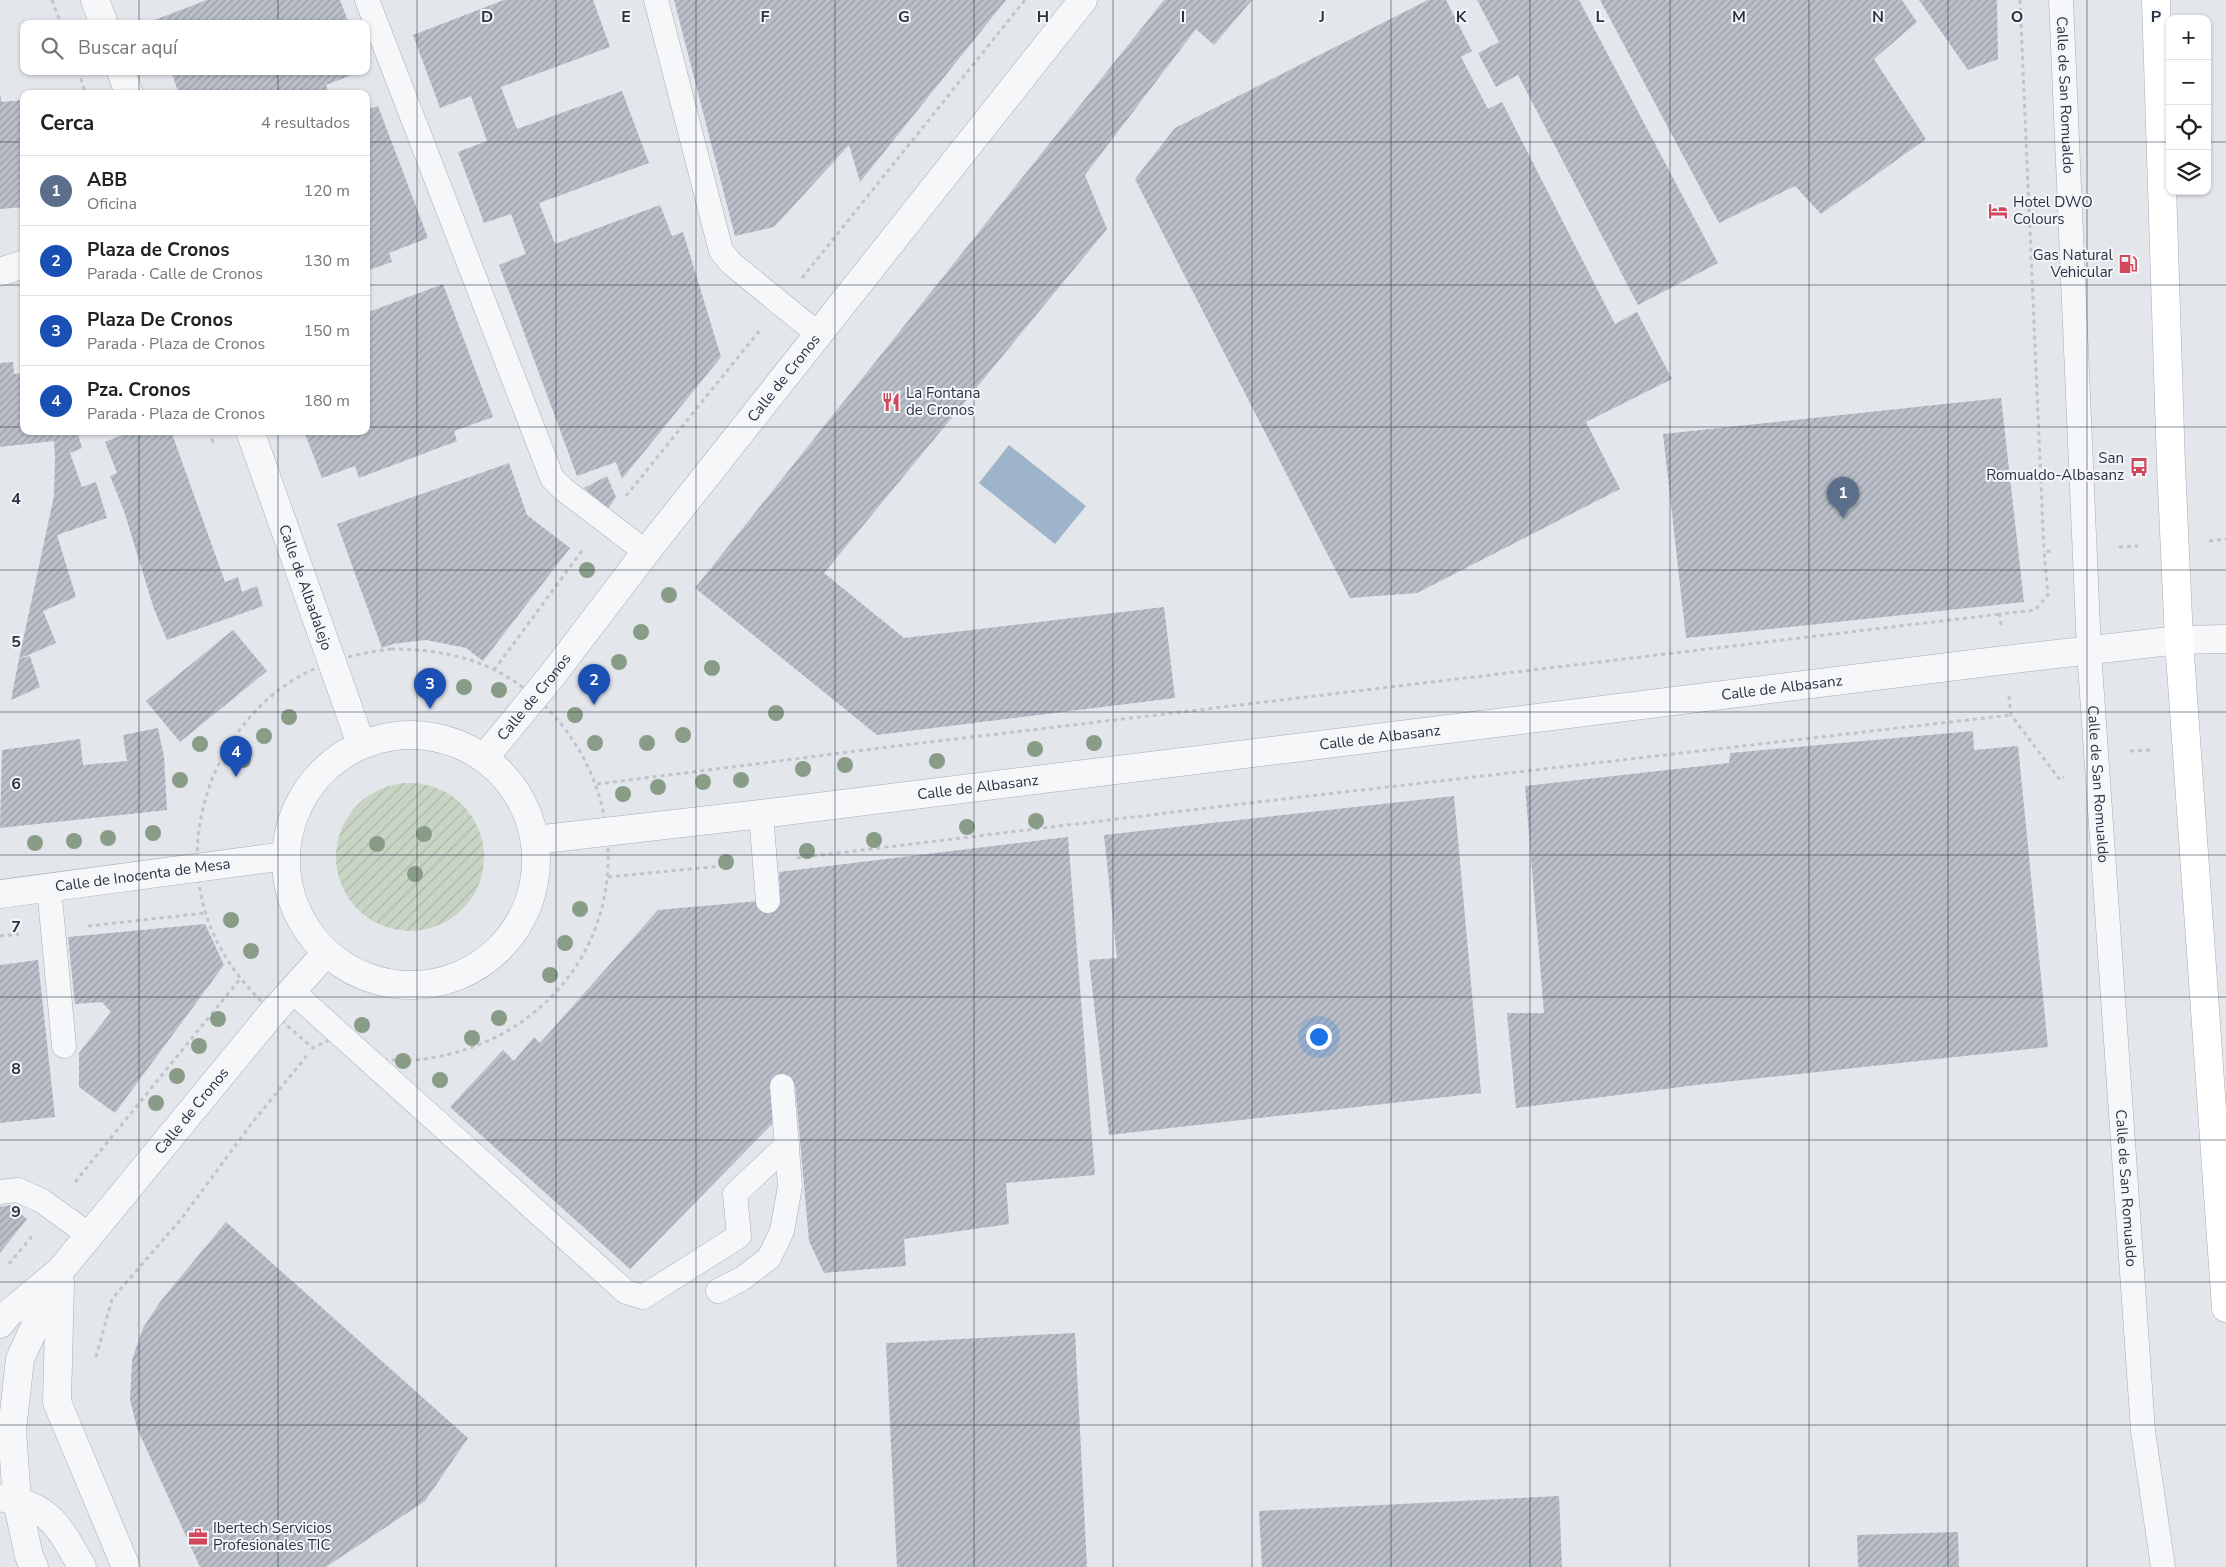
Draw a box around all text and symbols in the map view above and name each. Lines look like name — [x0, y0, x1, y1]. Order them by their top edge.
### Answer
text: D — [481, 6, 493, 28]
text: E — [621, 6, 631, 28]
text: F — [761, 6, 770, 28]
text: G — [898, 6, 910, 28]
text: H — [1037, 6, 1049, 28]
text: I — [1181, 6, 1185, 28]
text: J — [1318, 6, 1325, 28]
text: K — [1456, 6, 1468, 28]
text: L — [1596, 6, 1605, 28]
text: M — [1732, 6, 1746, 28]
text: N — [1872, 6, 1884, 28]
text: O — [2011, 6, 2023, 28]
text: P — [2151, 6, 2161, 28]
map controls — [2166, 15, 2211, 195]
button: + — [2166, 15, 2211, 60]
street label: Calle de San Romualdo — [2052, 16, 2078, 174]
search box — [20, 20, 370, 75]
icon: search — [38, 34, 66, 62]
text: Buscar aquí — [78, 35, 177, 61]
button: − — [2166, 60, 2211, 105]
button: locate — [2166, 105, 2211, 150]
text: Cerca — [40, 109, 94, 137]
text: 4 resultados — [261, 112, 350, 134]
button: layers — [2166, 150, 2211, 195]
text: ABB — [87, 167, 127, 193]
text: 1 — [51, 180, 61, 202]
text: 120 m — [303, 180, 350, 202]
place label: Hotel DWO Colours — [2013, 192, 2093, 229]
text: Oficina — [87, 193, 137, 215]
hotel icon: Hotel DWO Colours — [1987, 200, 2009, 222]
text: Plaza de Cronos — [87, 237, 230, 263]
place label: Gas Natural Vehicular — [2033, 245, 2114, 282]
text: 2 — [51, 250, 61, 272]
text: 130 m — [303, 250, 350, 272]
fuel station icon: Gas Natural Vehicular — [2117, 253, 2139, 275]
text: Parada · Calle de Cronos — [87, 263, 263, 285]
text: Plaza De Cronos — [87, 307, 233, 333]
text: 3 — [51, 320, 61, 342]
text: 150 m — [303, 320, 350, 342]
street label: Calle de Cronos — [743, 330, 825, 426]
text: Parada · Plaza de Cronos — [87, 333, 265, 355]
text: Pza. Cronos — [87, 377, 191, 403]
place label: La Fontana de Cronos — [906, 383, 980, 420]
text: 4 — [51, 390, 61, 412]
text: 180 m — [303, 390, 350, 412]
restaurant icon: La Fontana de Cronos — [880, 391, 902, 413]
text: Parada · Plaza de Cronos — [87, 403, 265, 425]
place label: San Romualdo-Albasanz — [1986, 448, 2124, 485]
bus stop icon: San Romualdo-Albasanz — [2128, 456, 2150, 478]
pin: 1 — [1827, 477, 1859, 518]
text: 4 — [11, 488, 21, 510]
street label: Calle de Albadalejo — [274, 522, 337, 653]
text: 5 — [11, 631, 21, 653]
street label: Calle de Cronos — [493, 649, 575, 745]
pin: 2 — [578, 664, 610, 705]
pin: 3 — [414, 668, 446, 709]
street label: Calle de Albasanz — [1720, 670, 1843, 705]
street label: Calle de San Romualdo — [2083, 705, 2114, 863]
street label: Calle de Albasanz — [1318, 720, 1442, 755]
pin: 4 — [220, 736, 252, 777]
street label: Calle de Albasanz — [916, 770, 1040, 805]
text: 6 — [11, 773, 21, 795]
street label: Calle de Inocenta de Mesa — [54, 853, 232, 897]
text: 7 — [11, 916, 21, 938]
your location — [1306, 1024, 1332, 1050]
text: 8 — [11, 1058, 21, 1080]
street label: Calle de Cronos — [150, 1063, 233, 1158]
street label: Calle de San Romualdo — [2111, 1109, 2142, 1267]
text: 9 — [11, 1201, 21, 1223]
place label: Ibertech Servicios Profesionales TIC — [213, 1518, 332, 1555]
office icon: Ibertech Servicios Profesionales TIC — [187, 1526, 209, 1548]

